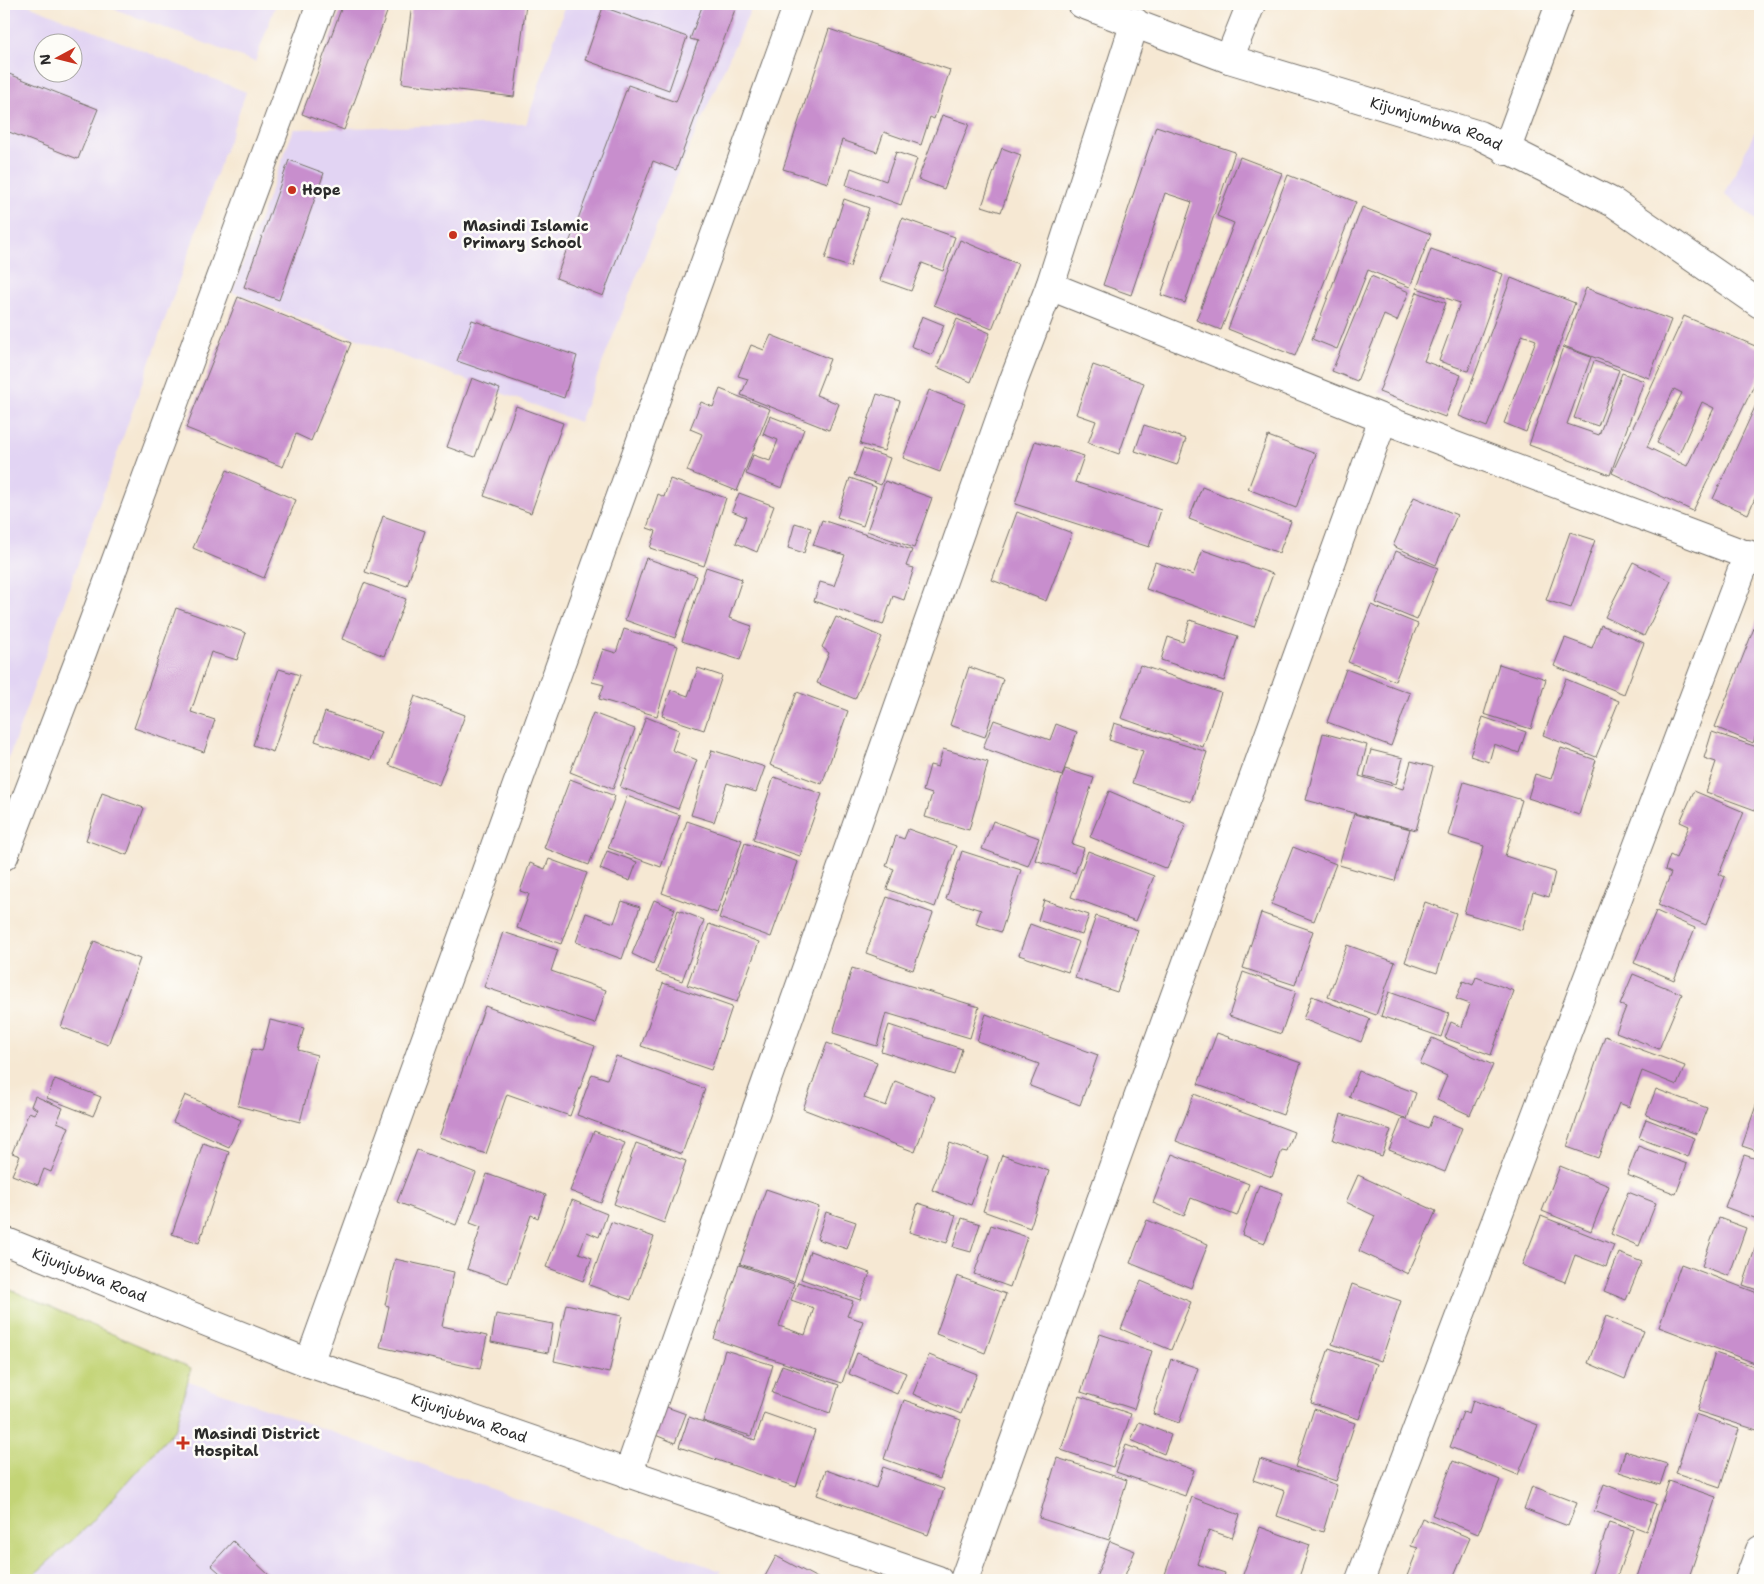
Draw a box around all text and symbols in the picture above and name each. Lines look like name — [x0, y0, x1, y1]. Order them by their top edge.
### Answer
north arrow — [32, 32, 82, 82]
text: N — [35, 53, 55, 66]
street label: Kijumjumbwa Road — [1368, 92, 1506, 155]
place label: Hope — [302, 180, 341, 200]
marker: Hope — [286, 184, 298, 196]
place label: Masindi Islamic Primary School — [463, 216, 589, 253]
marker: Masindi Islamic Primary School — [447, 229, 459, 241]
street label: Kijunjubwa Road — [29, 1243, 150, 1307]
street label: Kijunjubwa Road — [408, 1389, 530, 1448]
place label: Masindi District Hospital — [194, 1424, 320, 1461]
marker: Masindi District Hospital — [176, 1436, 190, 1450]

